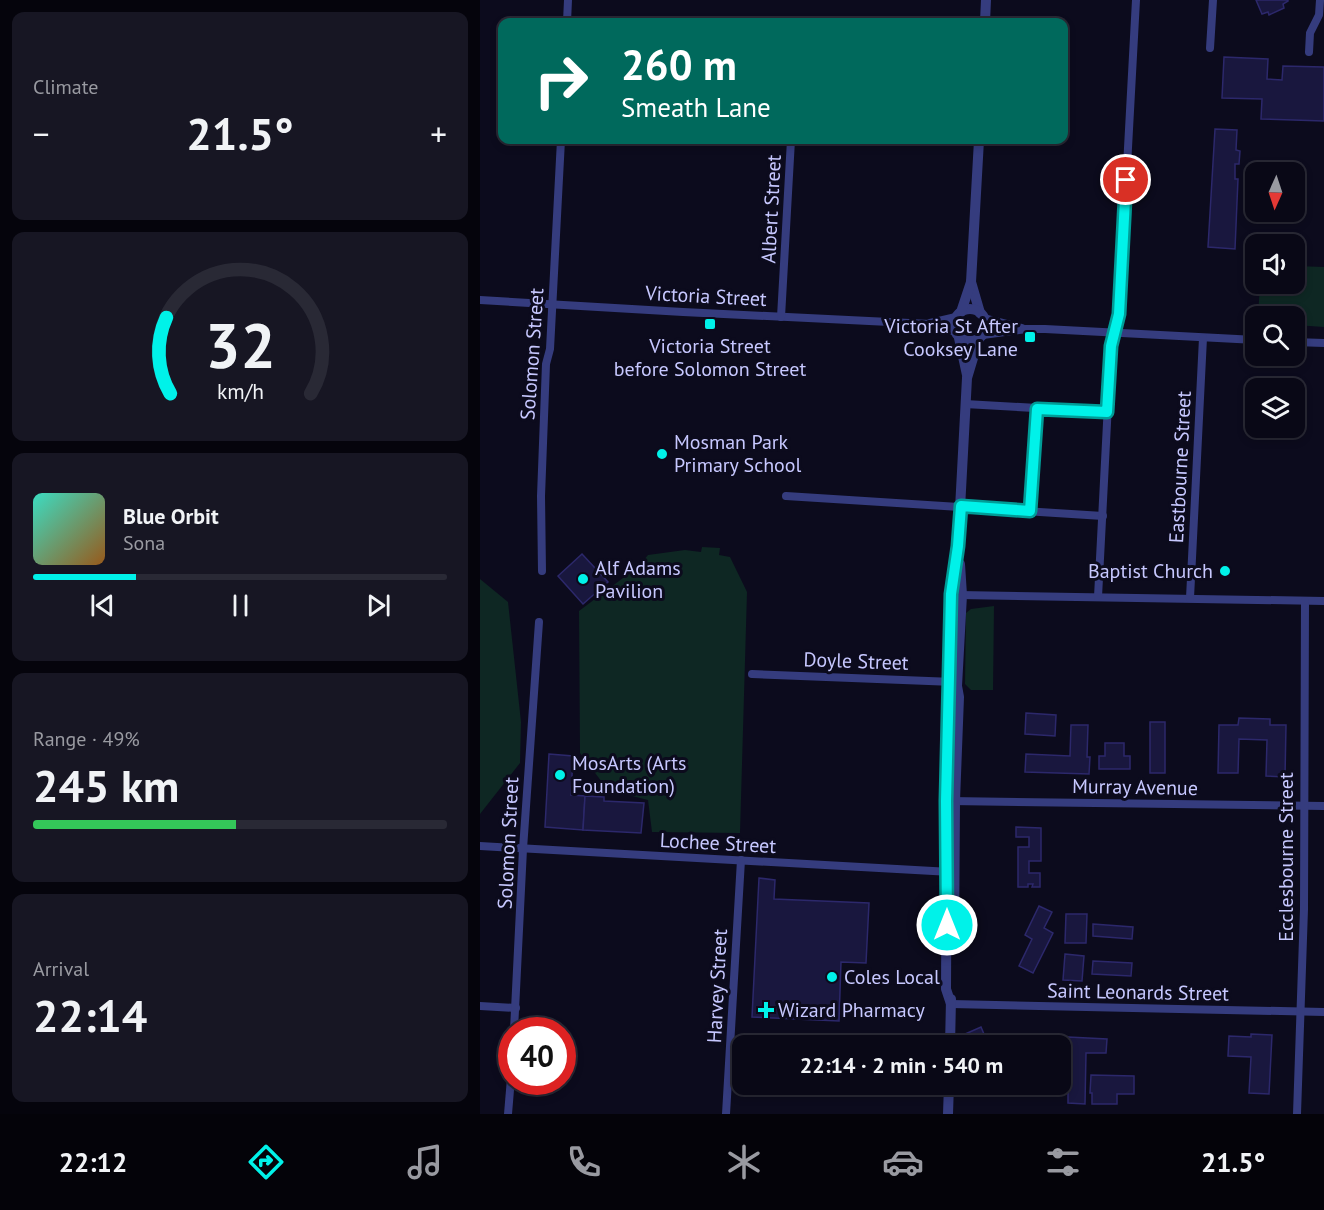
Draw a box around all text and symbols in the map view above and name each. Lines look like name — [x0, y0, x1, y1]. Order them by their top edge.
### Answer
text: 260 m — [621, 37, 737, 92]
icon: right — [522, 42, 600, 120]
text: Climate — [33, 74, 99, 100]
text: Smeath Lane — [621, 90, 771, 124]
text: 21.5° — [186, 104, 294, 162]
text: − — [33, 112, 50, 155]
text: + — [430, 112, 447, 155]
street label: Albert Street — [755, 154, 787, 264]
pin — [1100, 154, 1151, 205]
north arrow — [1245, 162, 1305, 222]
map controls — [1245, 162, 1305, 438]
icon: arrive — [1109, 163, 1142, 196]
button: sound — [1245, 234, 1305, 294]
street label: Victoria Street — [644, 280, 768, 312]
street label: Solomon Street — [514, 287, 550, 421]
text: 32 — [205, 304, 275, 385]
button: search — [1245, 306, 1305, 366]
place label: Victoria St After Cooksey Lane — [883, 313, 1018, 362]
marker: Victoria Street before Solomon Street — [703, 317, 717, 331]
marker: Victoria St After Cooksey Lane — [1023, 330, 1037, 344]
place label: Victoria Street before Solomon Street — [614, 333, 806, 382]
text: km/h — [216, 377, 263, 405]
button: layers — [1245, 378, 1305, 438]
street label: Eastbourne Street — [1163, 390, 1197, 544]
place label: Mosman Park Primary School — [674, 429, 802, 478]
marker: Mosman Park Primary School — [655, 447, 669, 461]
text: Blue Orbit — [123, 502, 219, 530]
text: Sona — [123, 530, 165, 556]
place label: Alf Adams Pavilion — [595, 555, 681, 604]
place label: Baptist Church — [1088, 558, 1213, 584]
marker: Baptist Church — [1218, 564, 1232, 578]
marker: Alf Adams Pavilion — [576, 572, 590, 586]
icon: previous — [86, 589, 119, 622]
icon: pause — [224, 589, 257, 622]
icon: next — [362, 589, 395, 622]
street label: Doyle Street — [803, 646, 909, 676]
text: Range · 49% — [33, 726, 140, 752]
place label: MosArts (Arts Foundation) — [572, 750, 687, 799]
text: 245 km — [33, 756, 179, 814]
marker: MosArts (Arts Foundation) — [553, 768, 567, 782]
street label: Ecclesbourne Street — [1273, 772, 1299, 942]
street label: Murray Avenue — [1072, 773, 1198, 801]
street label: Solomon Street — [492, 776, 524, 910]
street label: Lochee Street — [659, 827, 777, 859]
position arrow — [915, 893, 979, 957]
street label: Harvey Street — [701, 928, 733, 1044]
text: Arrival — [33, 956, 89, 982]
place label: Coles Local — [844, 964, 940, 990]
marker: Coles Local — [825, 970, 839, 984]
street label: Saint Leonards Street — [1047, 977, 1229, 1007]
text: 22:14 — [33, 986, 147, 1044]
place label: Wizard Pharmacy — [778, 997, 925, 1023]
marker: Wizard Pharmacy — [759, 1003, 773, 1017]
speed limit sign: 40 — [498, 1017, 576, 1095]
text: 22:14 · 2 min · 540 m — [800, 1051, 1003, 1079]
icon: directions — [245, 1141, 287, 1183]
icon: music — [404, 1141, 446, 1183]
icon: phone — [563, 1141, 605, 1183]
icon: climate — [723, 1141, 765, 1183]
icon: car — [882, 1141, 924, 1183]
icon: filters — [1042, 1141, 1084, 1183]
text: 22:12 — [59, 1145, 127, 1179]
text: 21.5° — [1201, 1145, 1265, 1179]

